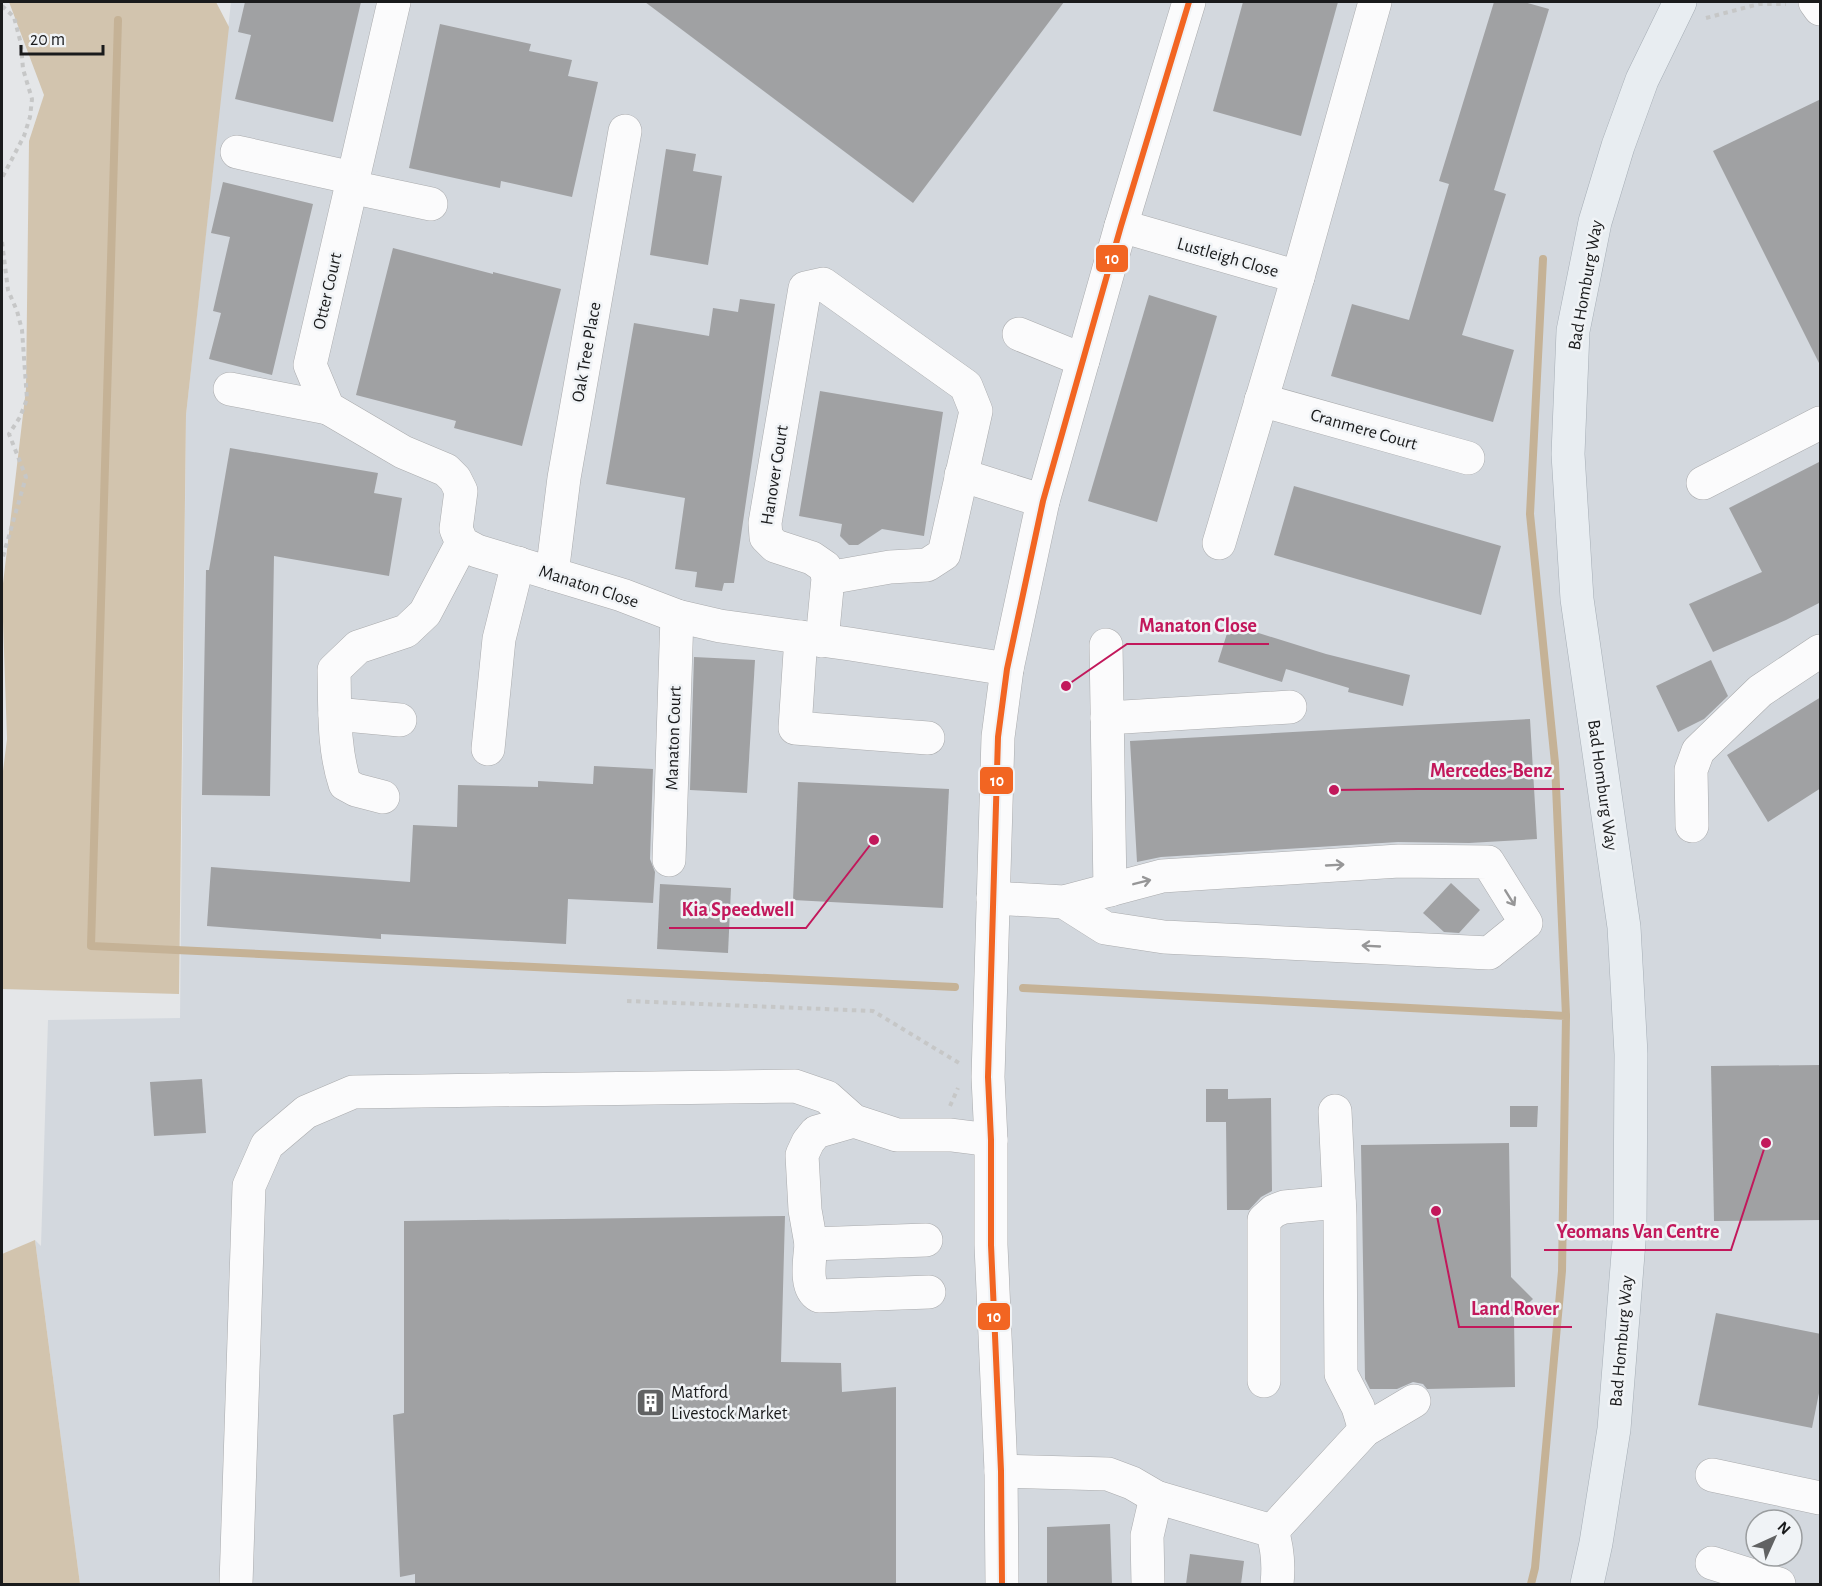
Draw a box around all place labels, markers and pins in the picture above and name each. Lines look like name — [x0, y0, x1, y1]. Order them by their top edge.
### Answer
callout: Manaton Close — [1127, 606, 1269, 644]
callout: Mercedes-Benz — [1418, 751, 1564, 789]
callout: Kia Speedwell — [669, 890, 806, 928]
callout: Yeomans Van Centre — [1544, 1212, 1731, 1250]
callout: Land Rover — [1459, 1289, 1572, 1327]
place label: Matford Livestock Market — [671, 1384, 788, 1423]
building icon: Matford Livestock Market — [634, 1386, 666, 1418]

